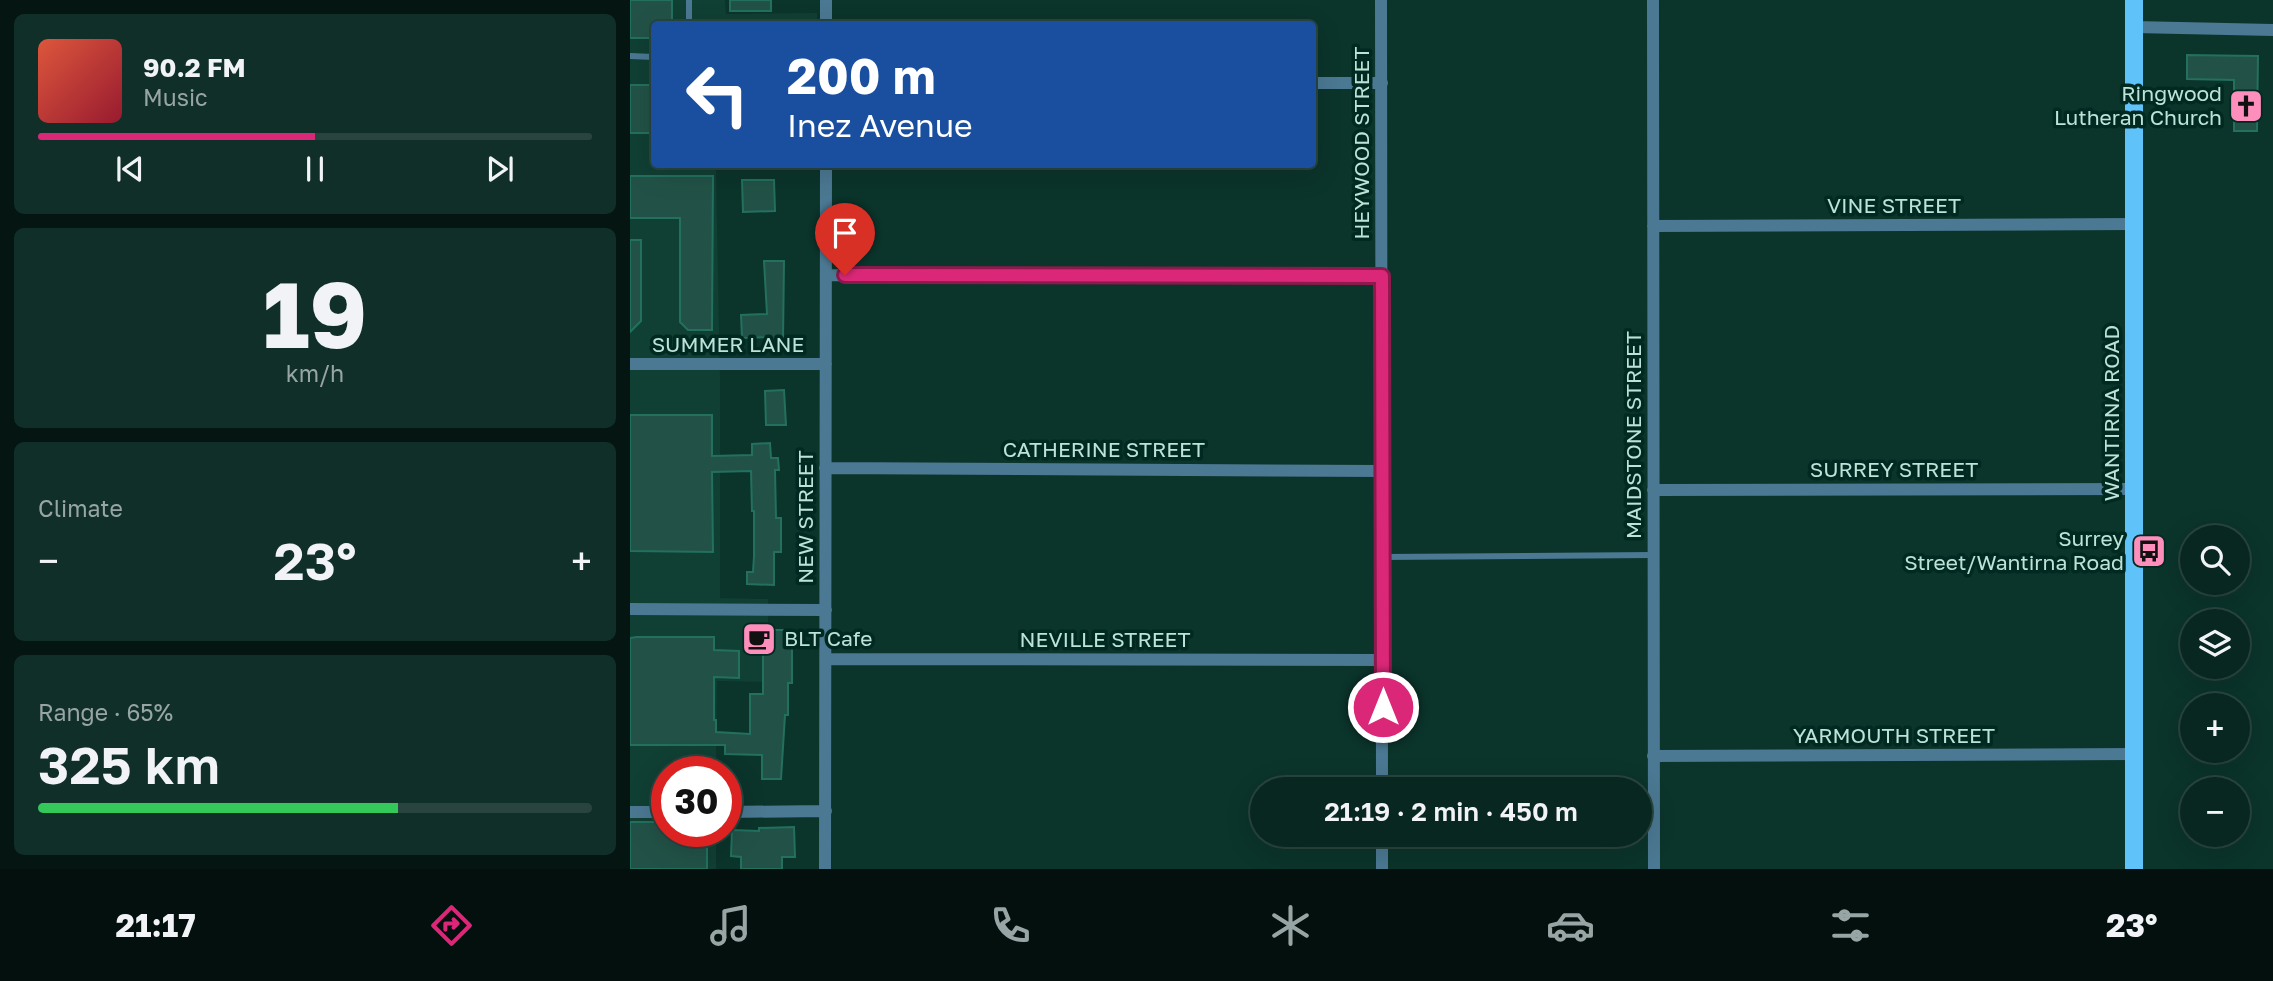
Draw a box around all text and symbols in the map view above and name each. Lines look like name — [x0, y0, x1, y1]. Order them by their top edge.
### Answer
text: 200 m — [787, 46, 936, 105]
street label: HEYWOOD STREET — [1348, 46, 1374, 240]
icon: left — [672, 49, 763, 140]
text: 90.2 FM — [143, 52, 246, 83]
place label: Ringwood Lutheran Church — [2054, 80, 2222, 130]
text: Music — [143, 83, 208, 111]
church icon: Ringwood Lutheran Church — [2227, 87, 2265, 125]
text: Inez Avenue — [787, 106, 973, 144]
icon: previous — [111, 150, 149, 188]
icon: pause — [296, 150, 334, 188]
icon: next — [481, 150, 519, 188]
street label: VINE STREET — [1827, 192, 1961, 218]
pin — [815, 203, 875, 275]
icon: arrive — [826, 214, 864, 252]
text: 19 — [263, 259, 367, 368]
street label: WANTIRNA ROAD — [2098, 325, 2124, 501]
street label: SUMMER LANE — [652, 331, 804, 357]
street label: MAIDSTONE STREET — [1620, 331, 1646, 539]
text: km/h — [286, 359, 344, 387]
street label: CATHERINE STREET — [1003, 436, 1205, 462]
street label: NEW STREET — [792, 450, 818, 584]
street label: SURREY STREET — [1810, 456, 1978, 482]
text: Climate — [38, 494, 123, 522]
place label: Surrey Street/Wantirna Road — [1904, 525, 2124, 575]
map controls — [2180, 525, 2250, 847]
button: search — [2180, 525, 2250, 595]
text: 23° — [274, 529, 356, 591]
bus stop icon: Surrey Street/Wantirna Road — [2130, 532, 2168, 570]
text: − — [38, 538, 59, 583]
text: + — [571, 538, 592, 583]
button: layers — [2180, 609, 2250, 679]
cafe icon: BLT Cafe — [740, 620, 778, 658]
place label: BLT Cafe — [784, 625, 872, 651]
street label: NEVILLE STREET — [1019, 626, 1191, 652]
position arrow — [1346, 670, 1420, 744]
button: + — [2180, 693, 2250, 763]
text: Range · 65% — [38, 698, 173, 726]
street label: YARMOUTH STREET — [1793, 722, 1995, 748]
text: 325 km — [38, 733, 220, 795]
speed limit sign: 30 — [651, 756, 742, 847]
button: − — [2180, 777, 2250, 847]
text: 21:19 · 2 min · 450 m — [1324, 796, 1578, 827]
icon: directions — [427, 901, 476, 950]
icon: music — [706, 901, 755, 950]
icon: phone — [986, 901, 1035, 950]
icon: climate — [1266, 901, 1315, 950]
icon: car — [1546, 901, 1595, 950]
icon: filters — [1826, 901, 1875, 950]
text: 21:17 — [115, 906, 196, 944]
text: 23° — [2106, 906, 2158, 944]

